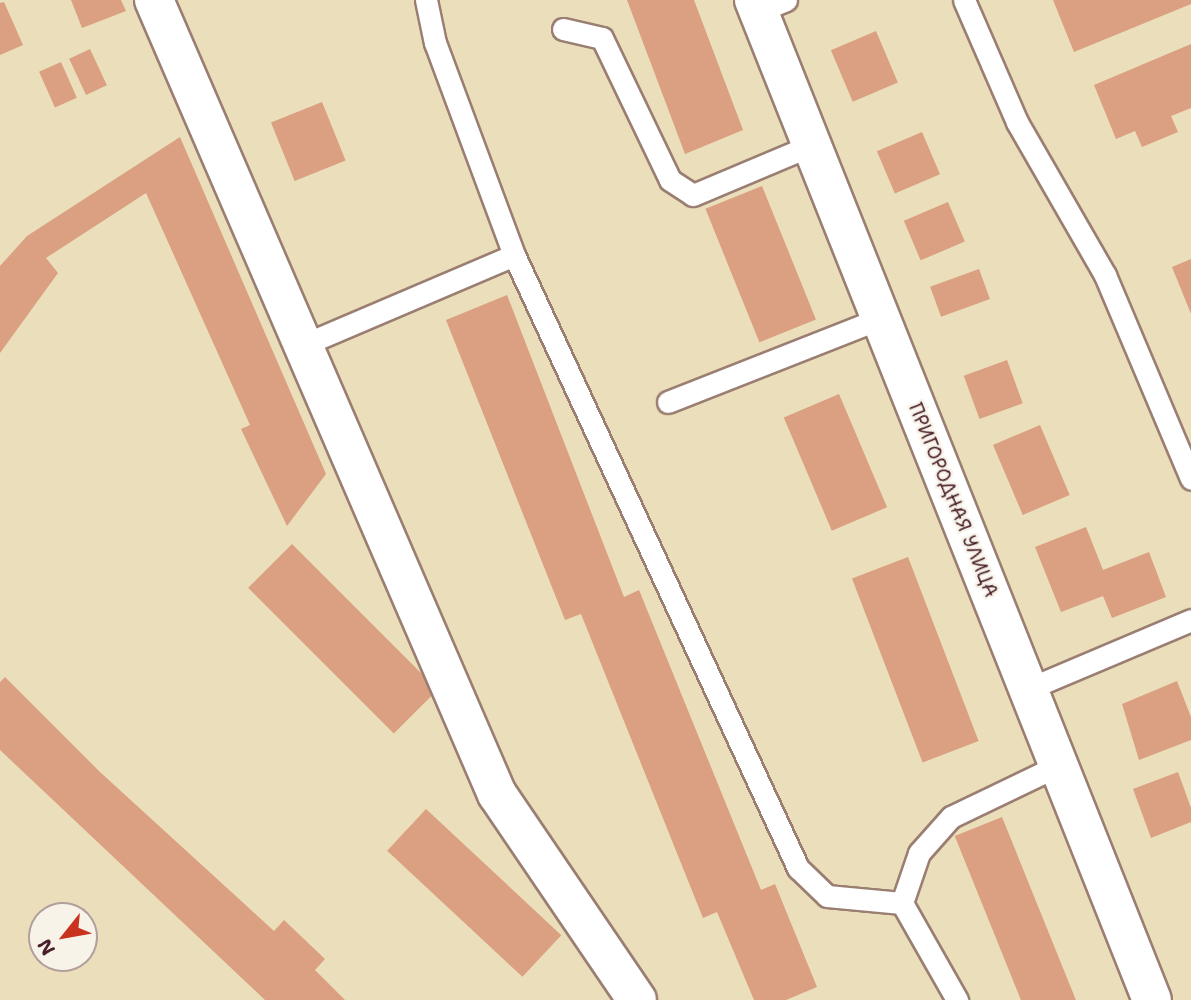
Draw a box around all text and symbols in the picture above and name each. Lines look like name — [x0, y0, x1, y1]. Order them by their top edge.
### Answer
street label: ПРИГОРОДНАЯ УЛИЦА — [904, 400, 1002, 600]
north arrow — [28, 902, 98, 972]
text: N — [32, 934, 61, 960]

